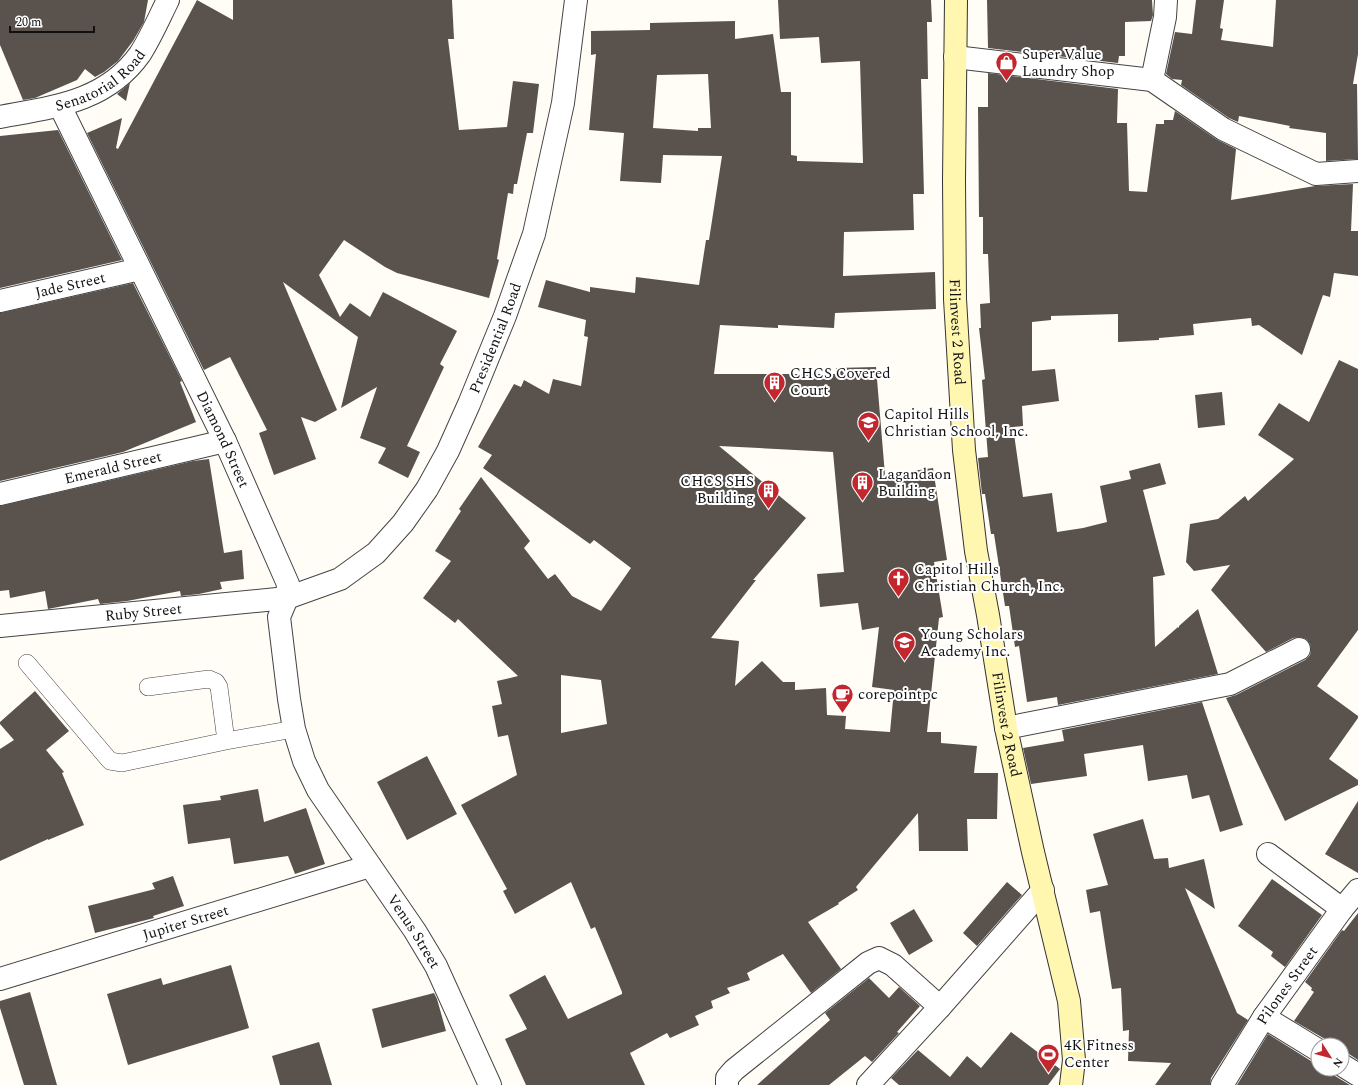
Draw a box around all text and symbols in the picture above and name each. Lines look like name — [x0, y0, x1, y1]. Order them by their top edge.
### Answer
scale bar — [10, 8, 94, 34]
text: 20 m — [16, 13, 41, 32]
place label: Super Value Laundry Shop — [1022, 43, 1115, 83]
street label: Senatorial Road — [53, 45, 151, 117]
shop icon: Super Value Laundry Shop — [994, 50, 1020, 83]
street label: Jade Street — [33, 266, 108, 304]
street label: Presidential Road — [463, 279, 527, 397]
street label: Filinvest 2 Road — [943, 279, 972, 386]
place label: CHCS Covered Court — [790, 362, 891, 402]
building icon: CHCS Covered Court — [762, 369, 788, 402]
street label: Diamond Street — [190, 387, 256, 491]
place label: Capitol Hills Christian School, Inc. — [884, 403, 1028, 443]
school or university icon: Capitol Hills Christian School, Inc. — [855, 410, 881, 443]
street label: Emerald Street — [62, 445, 164, 490]
place label: Lagandaon Building — [878, 463, 952, 503]
place label: CHCS SHS Building — [680, 470, 754, 510]
building icon: Lagandaon Building — [850, 470, 876, 503]
building icon: CHCS SHS Building — [756, 477, 782, 510]
place label: Capitol Hills Christian Church, Inc. — [914, 558, 1063, 598]
church icon: Capitol Hills Christian Church, Inc. — [886, 565, 912, 598]
street label: Ruby Street — [104, 597, 183, 627]
place label: Young Scholars Academy Inc. — [920, 623, 1023, 663]
school or university icon: Young Scholars Academy Inc. — [892, 630, 918, 663]
street label: Filinvest 2 Road — [986, 670, 1028, 779]
cafe icon: corepointpc — [829, 681, 855, 714]
place label: corepointpc — [858, 683, 938, 706]
street label: Venus Street — [381, 890, 446, 973]
street label: Jupiter Street — [140, 898, 231, 946]
street label: Pilones Street — [1250, 941, 1323, 1029]
place label: 4K Fitness Center — [1064, 1034, 1134, 1074]
north arrow — [1310, 1037, 1350, 1077]
sports icon: 4K Fitness Center — [1035, 1041, 1061, 1074]
text: N — [1328, 1054, 1347, 1071]

